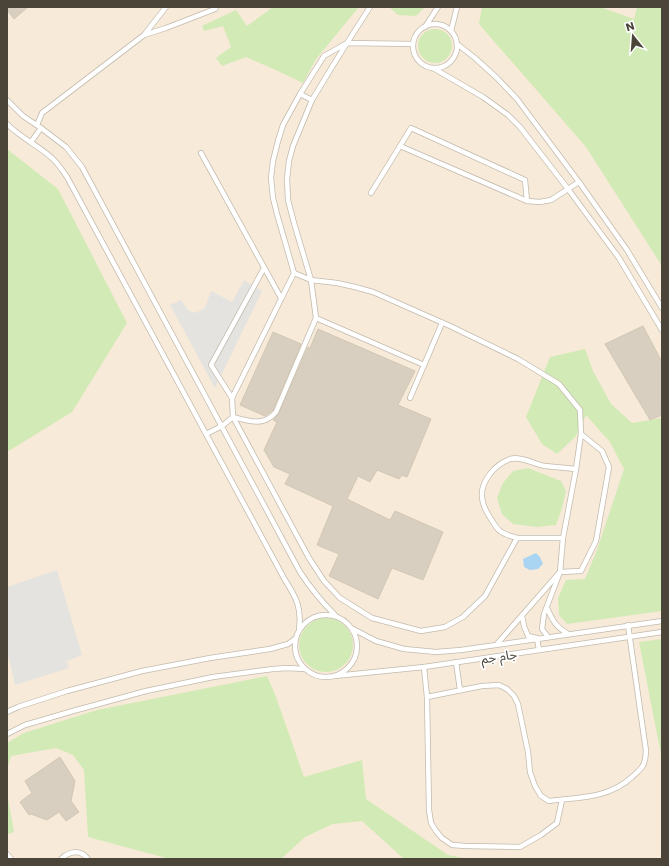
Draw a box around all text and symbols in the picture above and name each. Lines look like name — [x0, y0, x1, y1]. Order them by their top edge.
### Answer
north arrow — [613, 16, 653, 56]
text: N — [624, 18, 636, 35]
street label: جام جم — [480, 645, 519, 669]

